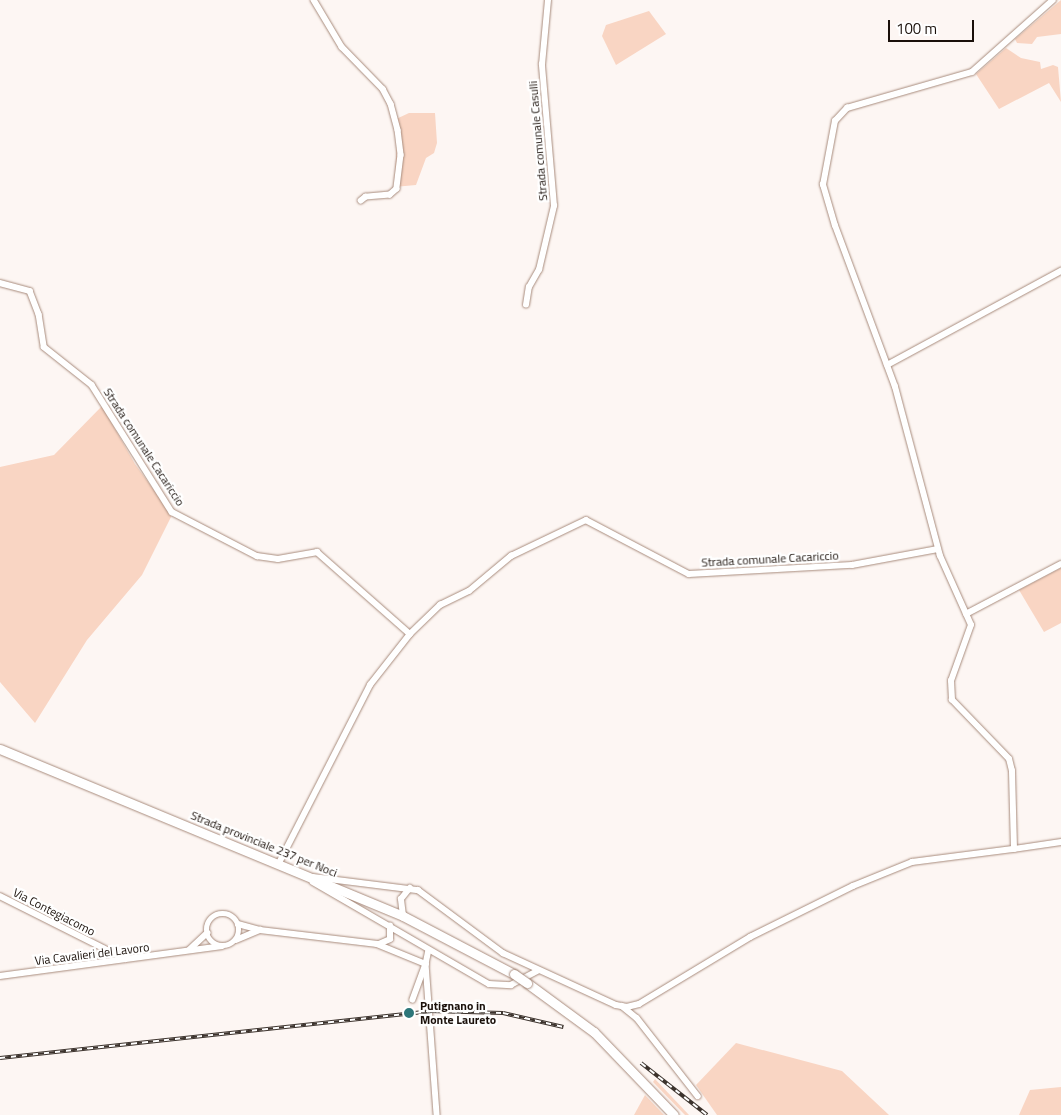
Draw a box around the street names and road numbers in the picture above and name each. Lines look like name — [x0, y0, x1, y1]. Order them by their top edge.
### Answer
street label: Strada comunale Casulli — [526, 80, 550, 202]
street label: Strada comunale Cacariccio — [101, 385, 187, 509]
street label: Strada comunale Cacariccio — [701, 548, 839, 570]
street label: Strada provinciale 237 per Noci — [189, 808, 339, 880]
street label: Via Contegiacomo — [10, 885, 98, 939]
street label: Via Cavalieri del Lavoro — [34, 940, 150, 968]

